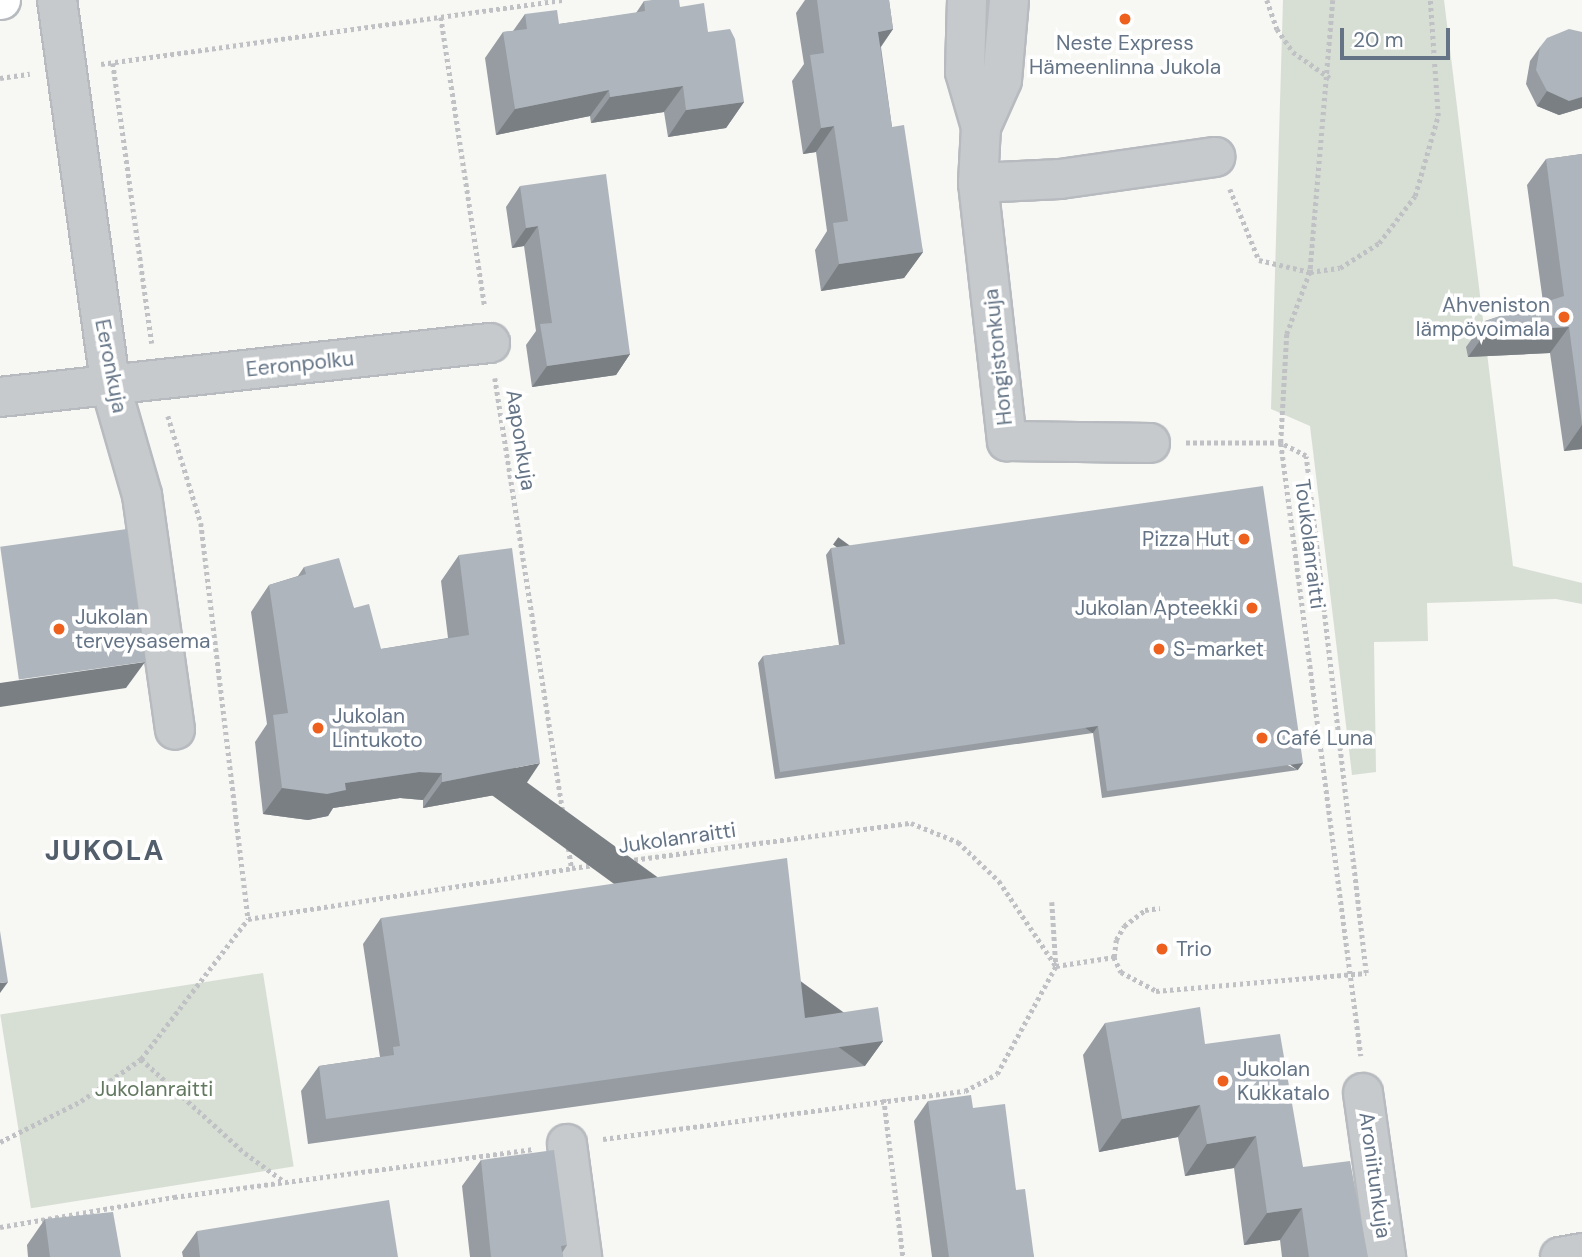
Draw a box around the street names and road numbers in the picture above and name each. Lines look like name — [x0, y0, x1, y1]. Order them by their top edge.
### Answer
street label: Hongistonkuja — [978, 287, 1018, 427]
street label: Eeronkuja — [90, 317, 132, 415]
street label: Eeronpolku — [245, 346, 355, 382]
street label: Aaponkuja — [501, 388, 541, 492]
street label: Toukolanraitti — [1290, 478, 1330, 610]
street label: Jukolanraitti — [616, 817, 738, 859]
street label: Aroniitunkuja — [1354, 1110, 1396, 1240]

